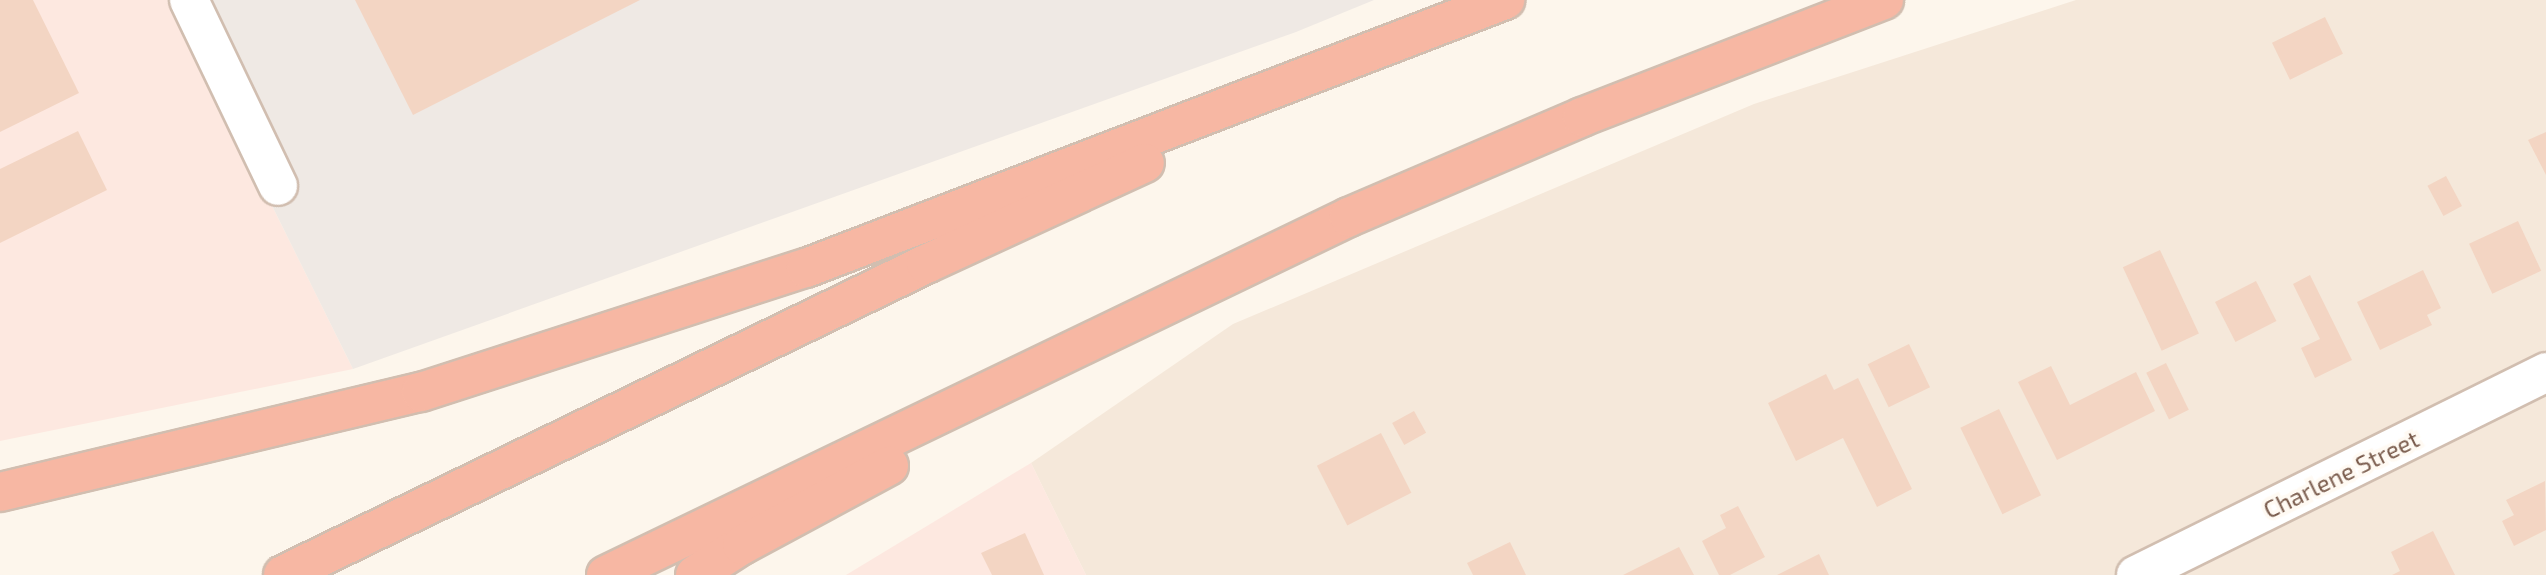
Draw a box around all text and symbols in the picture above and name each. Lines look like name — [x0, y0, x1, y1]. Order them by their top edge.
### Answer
street label: Charlene Street — [2259, 424, 2423, 524]

